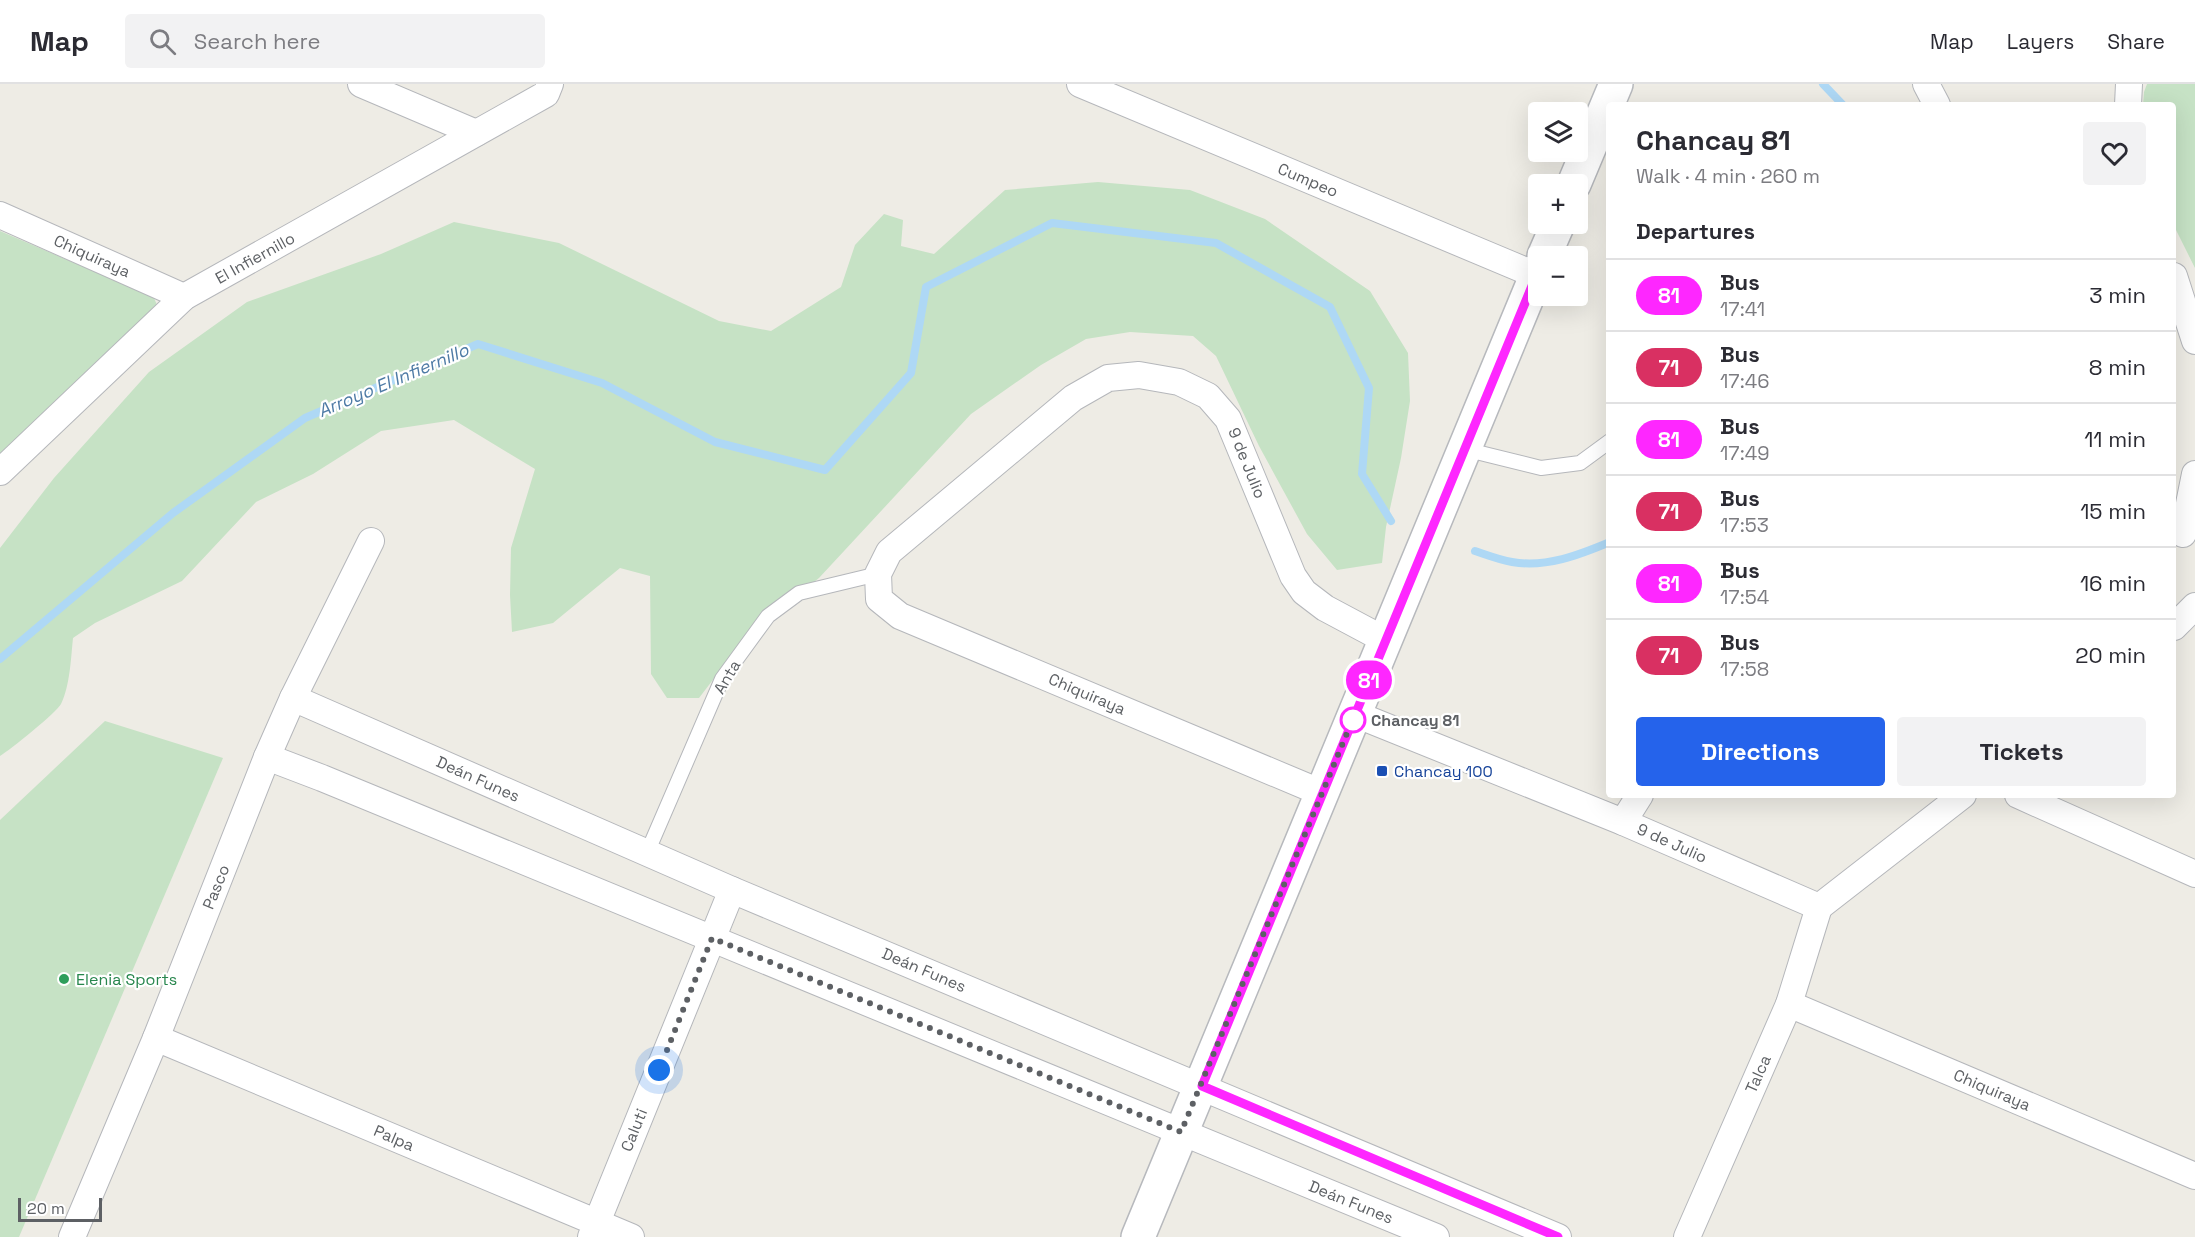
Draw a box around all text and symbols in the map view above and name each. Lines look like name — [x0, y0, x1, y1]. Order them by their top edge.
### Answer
search box — [125, 14, 545, 68]
text: Map — [30, 23, 89, 59]
icon: search — [146, 25, 179, 58]
text: Search here — [194, 27, 321, 55]
text: Map — [1930, 28, 1974, 55]
text: Layers — [2007, 28, 2074, 55]
text: Share — [2107, 28, 2165, 55]
map controls — [1528, 102, 1588, 306]
button: layers — [1528, 102, 1588, 162]
text: Chancay 81 — [1636, 122, 1791, 158]
button: heart — [2083, 122, 2146, 185]
street label: Cumpeo — [1275, 158, 1341, 202]
text: Walk · 4 min · 260 m — [1636, 163, 1820, 189]
button: + — [1528, 174, 1588, 234]
text: Departures — [1636, 217, 1755, 245]
street label: El Infiernillo — [211, 227, 299, 289]
street label: Chiquiraya — [50, 230, 134, 282]
button: − — [1528, 246, 1588, 306]
text: Bus — [1720, 268, 1760, 296]
text: 3 min — [2089, 281, 2146, 309]
text: 81 — [1658, 282, 1680, 309]
text: 17:41 — [1720, 296, 1765, 322]
water label: Arroyo El Infiernillo — [314, 338, 473, 422]
text: Bus — [1720, 340, 1760, 368]
text: 8 min — [2089, 353, 2146, 381]
text: 71 — [1659, 354, 1679, 381]
text: 17:46 — [1720, 368, 1769, 394]
text: Bus — [1720, 412, 1760, 440]
street label: 9 de Julio — [1223, 425, 1271, 501]
text: 11 min — [2084, 425, 2146, 453]
text: 81 — [1658, 426, 1680, 453]
text: 17:49 — [1720, 440, 1769, 466]
text: Bus — [1720, 484, 1760, 512]
text: 15 min — [2080, 497, 2146, 525]
text: 71 — [1659, 498, 1679, 525]
text: 17:53 — [1720, 512, 1769, 538]
text: Bus — [1720, 556, 1760, 584]
text: 16 min — [2080, 569, 2146, 597]
text: 81 — [1658, 570, 1680, 597]
text: 17:54 — [1720, 584, 1769, 610]
text: Bus — [1720, 628, 1760, 656]
text: 20 min — [2075, 641, 2146, 669]
text: 71 — [1659, 642, 1679, 669]
street label: Anta — [709, 656, 745, 698]
text: 17:58 — [1720, 656, 1769, 682]
line badge: 81 — [1342, 660, 1396, 700]
text: 81 — [1358, 667, 1380, 694]
street label: Chiquiraya — [1045, 668, 1129, 720]
marker: Chancay 81 — [1340, 707, 1366, 733]
place label: Chancay 81 — [1371, 710, 1459, 731]
button: Directions — [1636, 717, 1885, 786]
button: Tickets — [1897, 717, 2146, 786]
street label: Deán Funes — [433, 751, 523, 807]
place label: Chancay 100 — [1394, 761, 1493, 782]
marker: Chancay 100 — [1375, 764, 1389, 778]
street label: 9 de Julio — [1634, 818, 1710, 868]
street label: Pasco — [198, 862, 234, 912]
street label: Deán Funes — [879, 943, 969, 997]
place label: Elenia Sports — [76, 969, 177, 990]
marker: Elenia Sports — [57, 972, 71, 986]
street label: Talca — [1740, 1052, 1776, 1096]
your location — [644, 1055, 674, 1085]
street label: Chiquiraya — [1950, 1064, 2034, 1116]
street label: Caluti — [616, 1105, 652, 1155]
street label: Palpa — [371, 1120, 417, 1156]
street label: Deán Funes — [1306, 1176, 1396, 1228]
scale bar — [18, 1195, 102, 1222]
text: 20 m — [27, 1198, 65, 1219]

